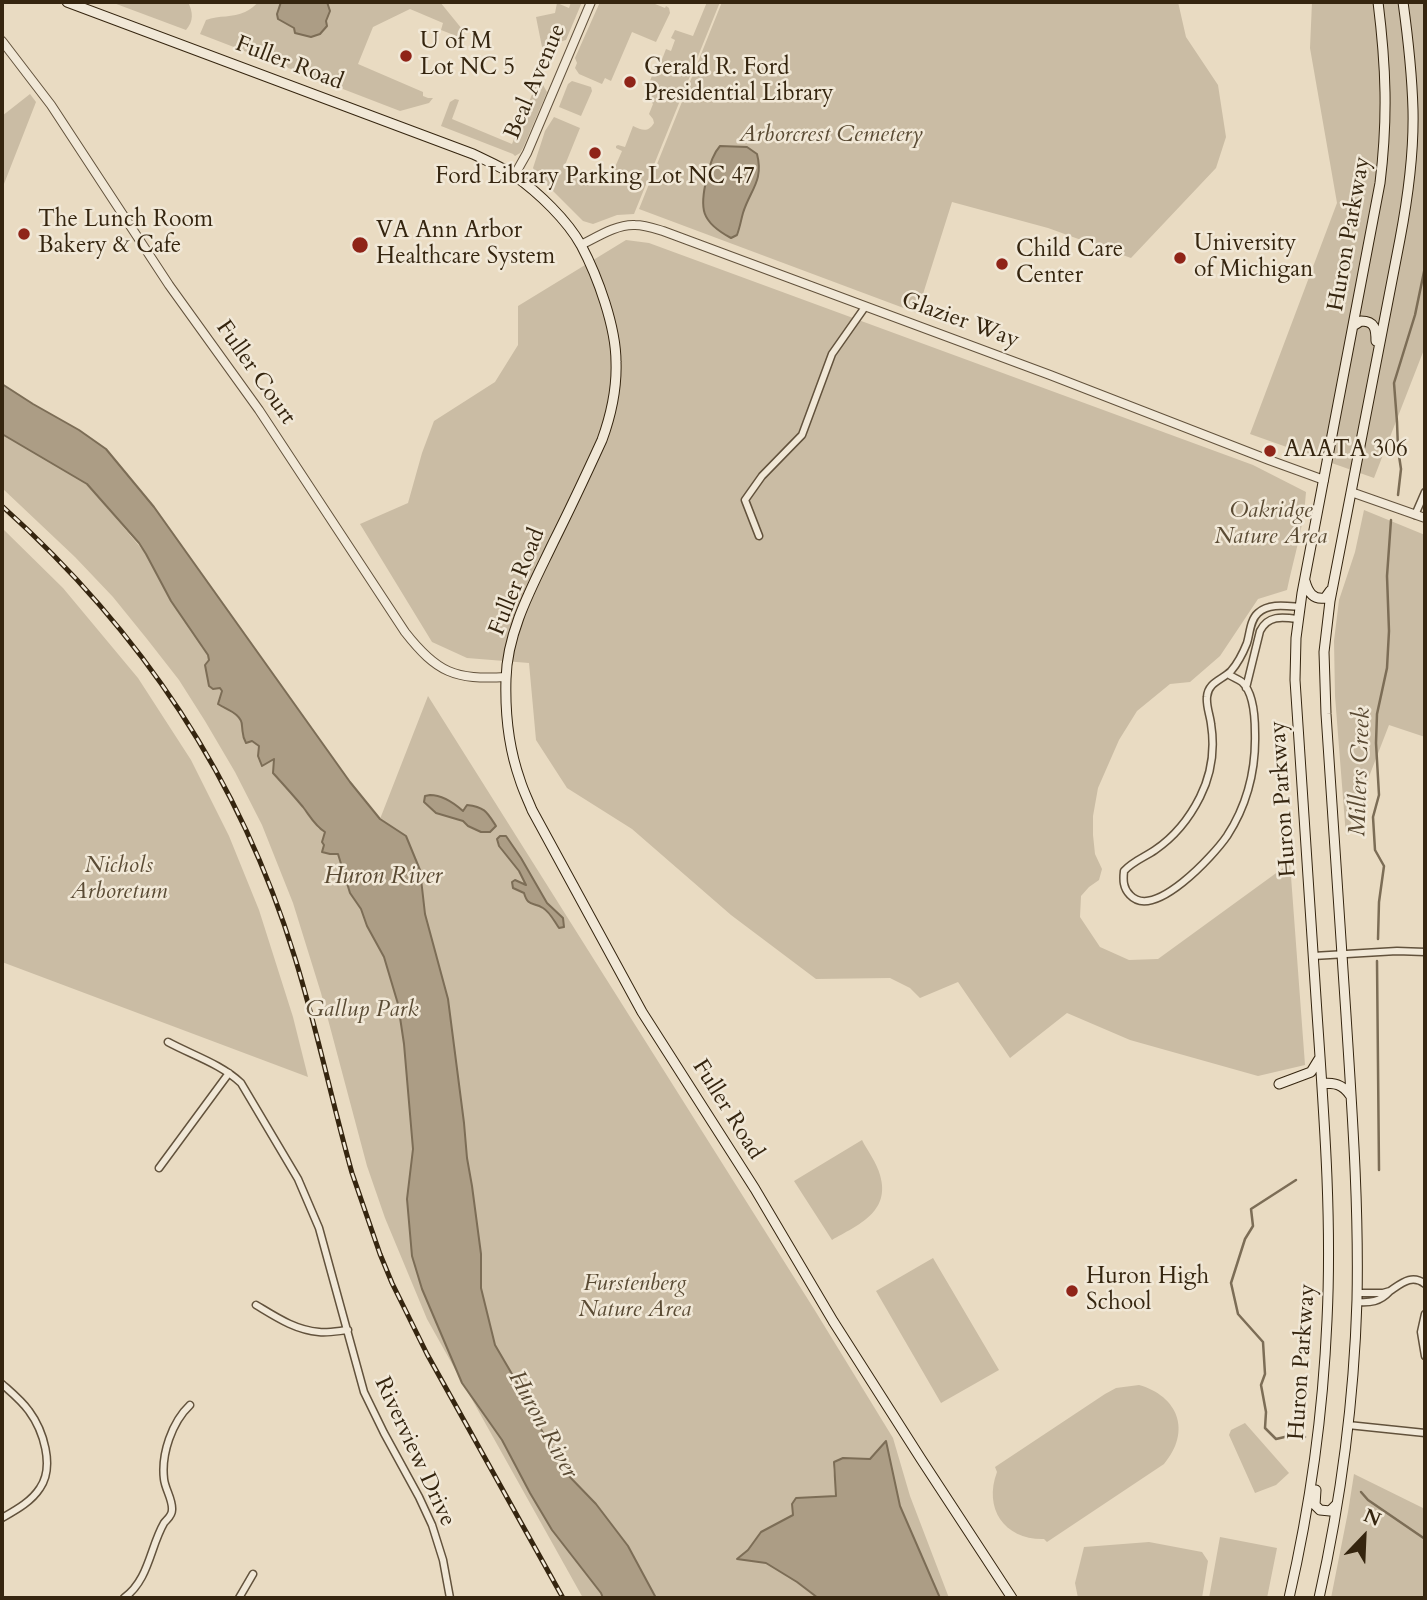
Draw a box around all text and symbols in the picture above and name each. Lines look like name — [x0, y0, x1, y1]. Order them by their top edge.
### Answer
street label: Beal Avenue — [499, 20, 573, 144]
place label: U of M Lot NC 5 — [420, 29, 515, 83]
street label: Fuller Road — [231, 31, 347, 97]
marker: U of M Lot NC 5 — [398, 48, 414, 64]
place label: Gerald R. Ford Presidential Library — [644, 55, 834, 109]
marker: Gerald R. Ford Presidential Library — [622, 74, 638, 90]
park label: Arborcrest Cemetery — [739, 122, 923, 150]
marker: Ford Library Parking Lot NC 47 — [587, 145, 603, 161]
street label: Huron Parkway — [1323, 154, 1377, 314]
place label: Ford Library Parking Lot NC 47 — [435, 164, 755, 192]
place label: The Lunch Room Bakery & Cafe — [38, 207, 213, 261]
place label: VA Ann Arbor Healthcare System — [376, 218, 555, 272]
marker: The Lunch Room Bakery & Cafe — [16, 226, 32, 242]
place label: University of Michigan — [1194, 231, 1313, 285]
marker: VA Ann Arbor Healthcare System — [350, 235, 370, 255]
place label: Child Care Center — [1016, 237, 1123, 291]
marker: University of Michigan — [1172, 250, 1188, 266]
marker: Child Care Center — [994, 256, 1010, 272]
street label: Glazier Way — [897, 287, 1023, 355]
street label: Fuller Court — [209, 316, 301, 430]
place label: AAATA 306 — [1284, 437, 1408, 465]
marker: AAATA 306 — [1262, 443, 1278, 459]
park label: Oakridge Nature Area — [1215, 498, 1327, 552]
street label: Fuller Road — [484, 524, 552, 640]
water label: Millers Creek — [1344, 707, 1378, 837]
street label: Huron Parkway — [1265, 720, 1303, 878]
park label: Nichols Arboretum — [70, 853, 168, 907]
water label: Huron River — [324, 863, 442, 891]
park label: Gallup Park — [305, 997, 419, 1025]
street label: Fuller Road — [685, 1055, 769, 1165]
place label: Huron High School — [1086, 1264, 1209, 1318]
park label: Furstenberg Nature Area — [579, 1271, 691, 1325]
marker: Huron High School — [1064, 1283, 1080, 1299]
street label: Huron Parkway — [1284, 1283, 1322, 1441]
water label: Huron River — [501, 1366, 583, 1484]
street label: Riverview Drive — [367, 1373, 461, 1531]
north arrow — [1329, 1502, 1399, 1572]
text: N — [1360, 1502, 1385, 1533]

